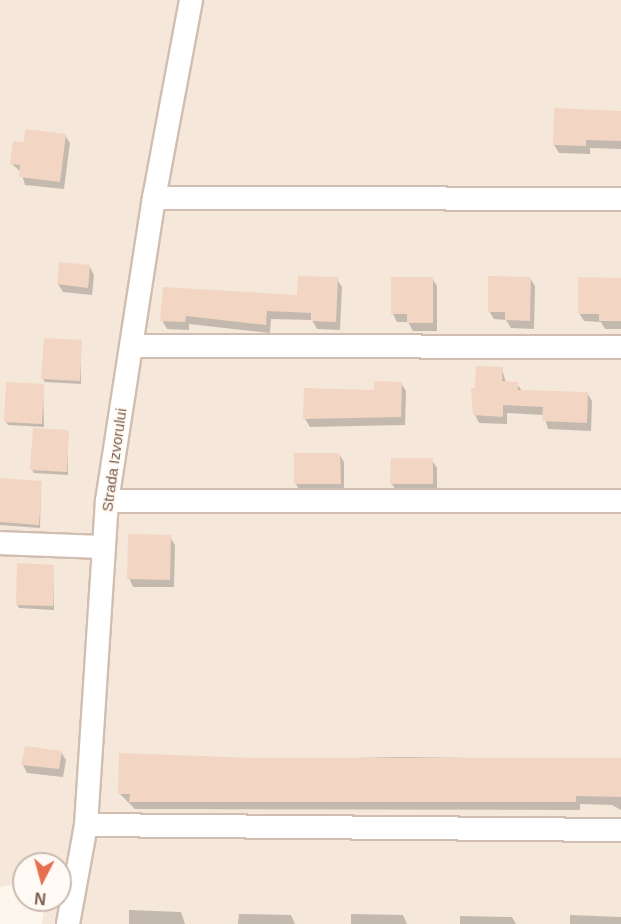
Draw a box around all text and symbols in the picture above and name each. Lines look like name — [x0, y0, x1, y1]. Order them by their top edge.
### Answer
street label: Strada Izvorului — [98, 407, 130, 513]
north arrow — [12, 852, 72, 912]
text: N — [34, 889, 47, 907]

